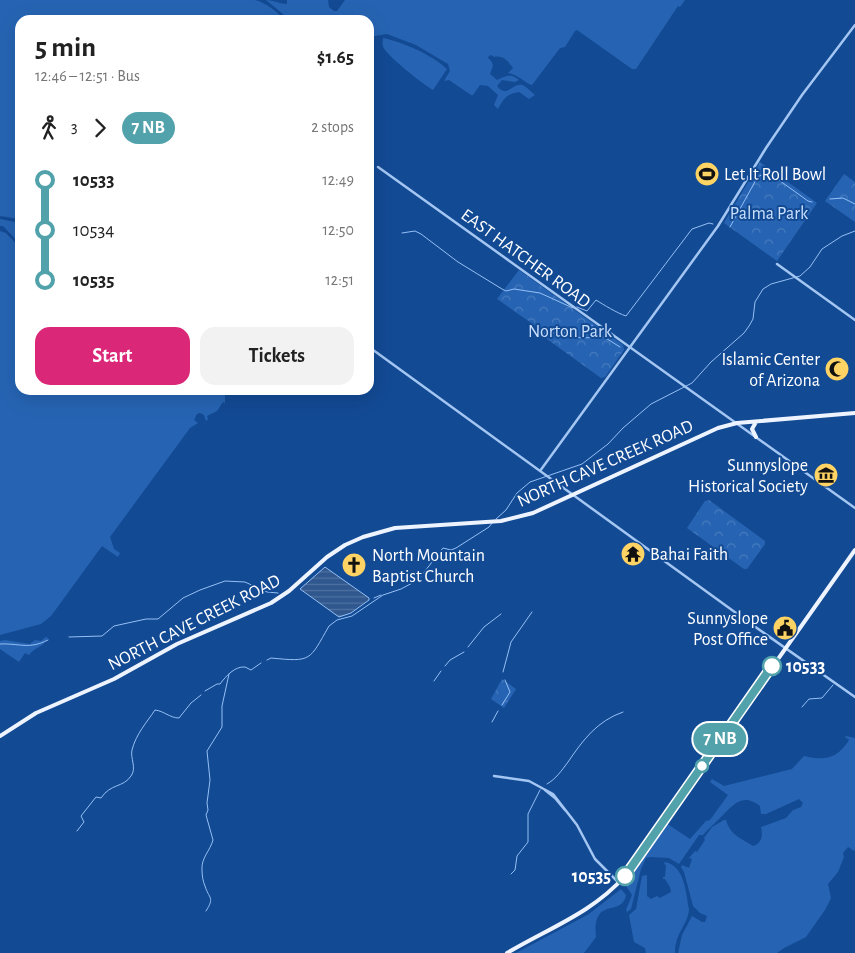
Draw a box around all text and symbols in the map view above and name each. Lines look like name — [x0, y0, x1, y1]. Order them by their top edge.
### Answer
text: 5 min — [35, 34, 96, 62]
text: $1.65 — [317, 48, 354, 67]
text: 12:46 – 12:51 · Bus — [35, 68, 140, 84]
icon: walk — [35, 114, 63, 142]
icon: forward — [86, 114, 114, 142]
text: 3 — [71, 119, 78, 135]
text: 7 NB — [132, 119, 165, 137]
text: 2 stops — [311, 119, 354, 135]
sports icon: Let It Roll Bowl — [694, 161, 720, 187]
place label: Let It Roll Bowl — [724, 166, 826, 184]
text: 10533 — [73, 171, 114, 190]
text: 12:49 — [322, 172, 354, 188]
park label: Palma Park — [730, 205, 809, 223]
street label: EAST HATCHER ROAD — [457, 206, 593, 312]
text: 10534 — [73, 221, 114, 240]
text: 12:50 — [322, 222, 354, 238]
text: 10535 — [73, 271, 114, 290]
text: 12:51 — [325, 272, 354, 288]
park label: Norton Park — [528, 323, 613, 341]
button: Start — [35, 327, 190, 385]
button: Tickets — [200, 327, 354, 385]
place label: Islamic Center of Arizona — [721, 351, 820, 390]
mosque icon: Islamic Center of Arizona — [824, 356, 850, 382]
street label: NORTH CAVE CREEK ROAD — [515, 417, 696, 511]
place label: Sunnyslope Historical Society — [688, 457, 808, 496]
museum icon: Sunnyslope Historical Society — [813, 462, 839, 488]
temple icon: Bahai Faith — [620, 541, 646, 567]
place label: Bahai Faith — [650, 546, 728, 564]
place label: North Mountain Baptist Church — [372, 547, 485, 586]
church icon: North Mountain Baptist Church — [341, 552, 367, 578]
street label: NORTH CAVE CREEK ROAD — [105, 572, 283, 674]
place label: Sunnyslope Post Office — [687, 610, 768, 649]
public building icon: Sunnyslope Post Office — [772, 615, 798, 641]
marker: 10533 — [762, 656, 782, 676]
place label: 10533 — [786, 658, 825, 676]
line badge: 7 NB — [685, 723, 755, 755]
text: 7 NB — [703, 730, 737, 748]
unlabelled marker — [695, 759, 709, 773]
marker: 10535 — [615, 866, 635, 886]
place label: 10535 — [572, 868, 611, 886]

